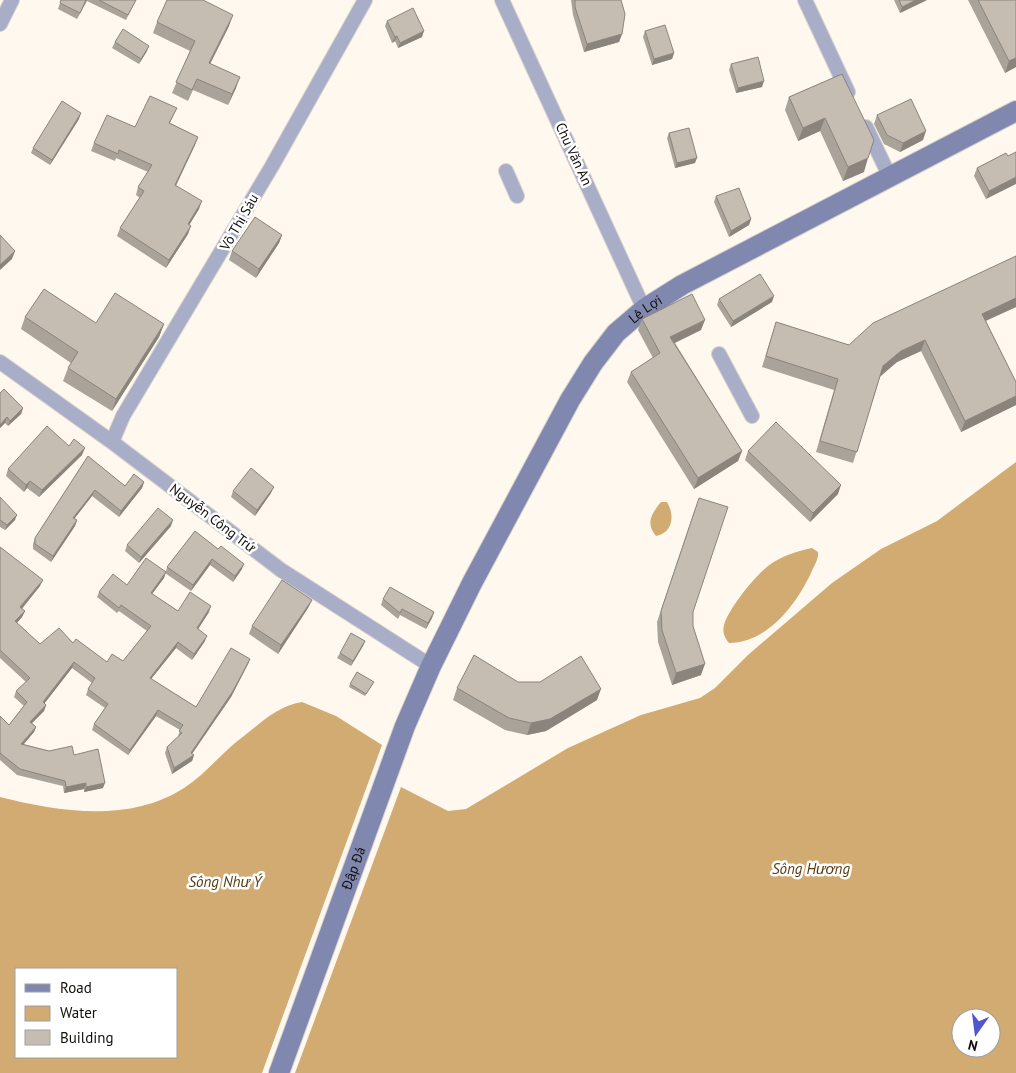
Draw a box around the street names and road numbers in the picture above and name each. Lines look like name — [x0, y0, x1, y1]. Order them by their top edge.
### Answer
street label: Chu Văn An — [552, 120, 596, 188]
street label: Võ Thị Sáu — [215, 191, 262, 254]
street label: Lê Lợi — [625, 291, 666, 327]
street label: Nguyễn Công Trứ — [166, 479, 260, 557]
street label: Đập Đá — [337, 844, 369, 893]

